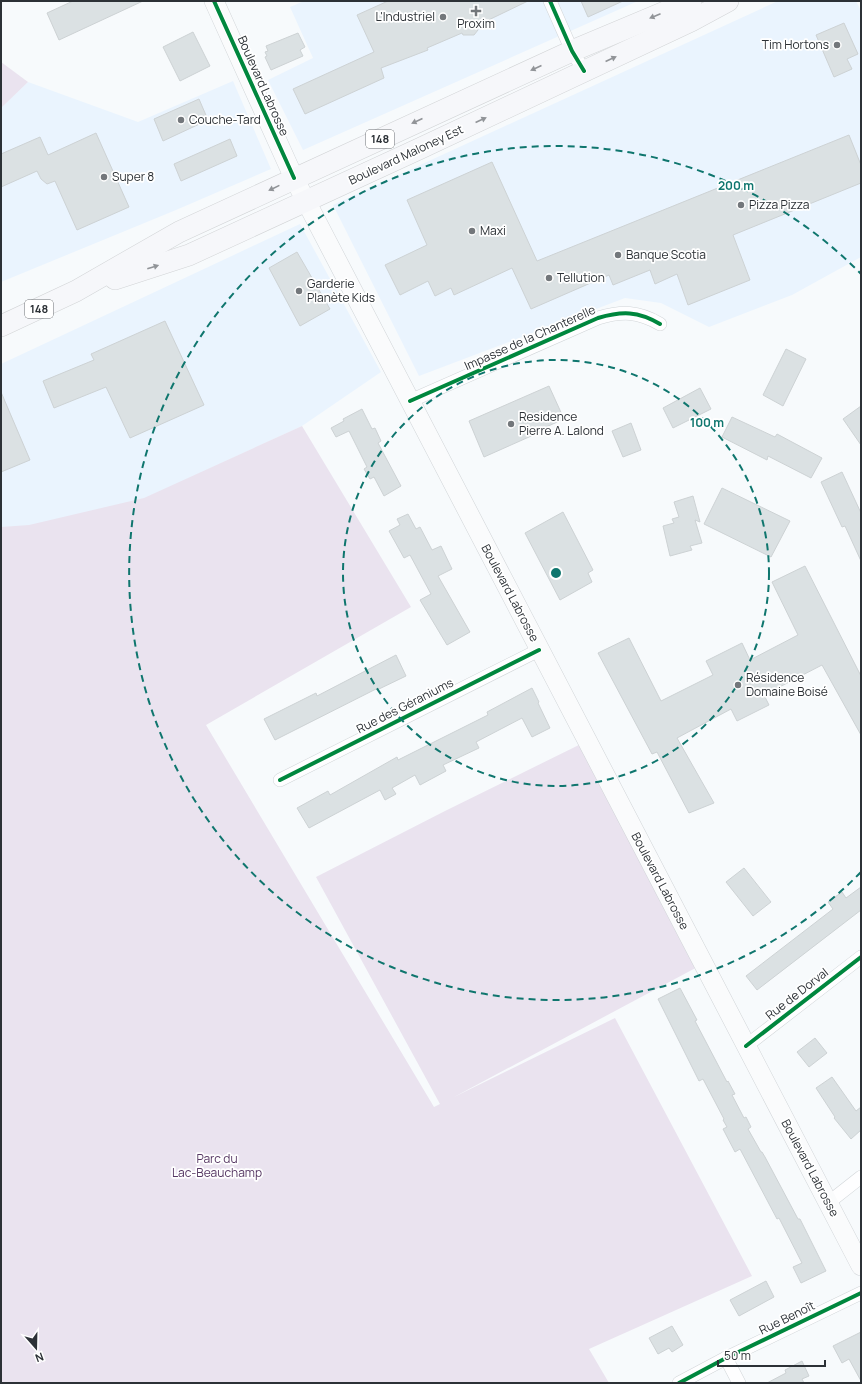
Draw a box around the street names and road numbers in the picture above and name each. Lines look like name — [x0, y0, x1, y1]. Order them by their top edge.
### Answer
street label: Boulevard Labrosse — [234, 33, 293, 139]
street label: Boulevard Maloney Est — [346, 120, 466, 189]
road number: 148 — [366, 130, 394, 148]
road number: 148 — [25, 300, 53, 318]
street label: Impasse de la Chanterelle — [461, 301, 598, 374]
street label: Boulevard Labrosse — [478, 541, 543, 644]
street label: Rue des Géraniums — [353, 674, 456, 737]
street label: Boulevard Labrosse — [628, 829, 693, 932]
street label: Rue de Dorval — [762, 964, 832, 1023]
street label: Boulevard Labrosse — [778, 1116, 843, 1219]
street label: Rue Benoît — [756, 1297, 818, 1338]

